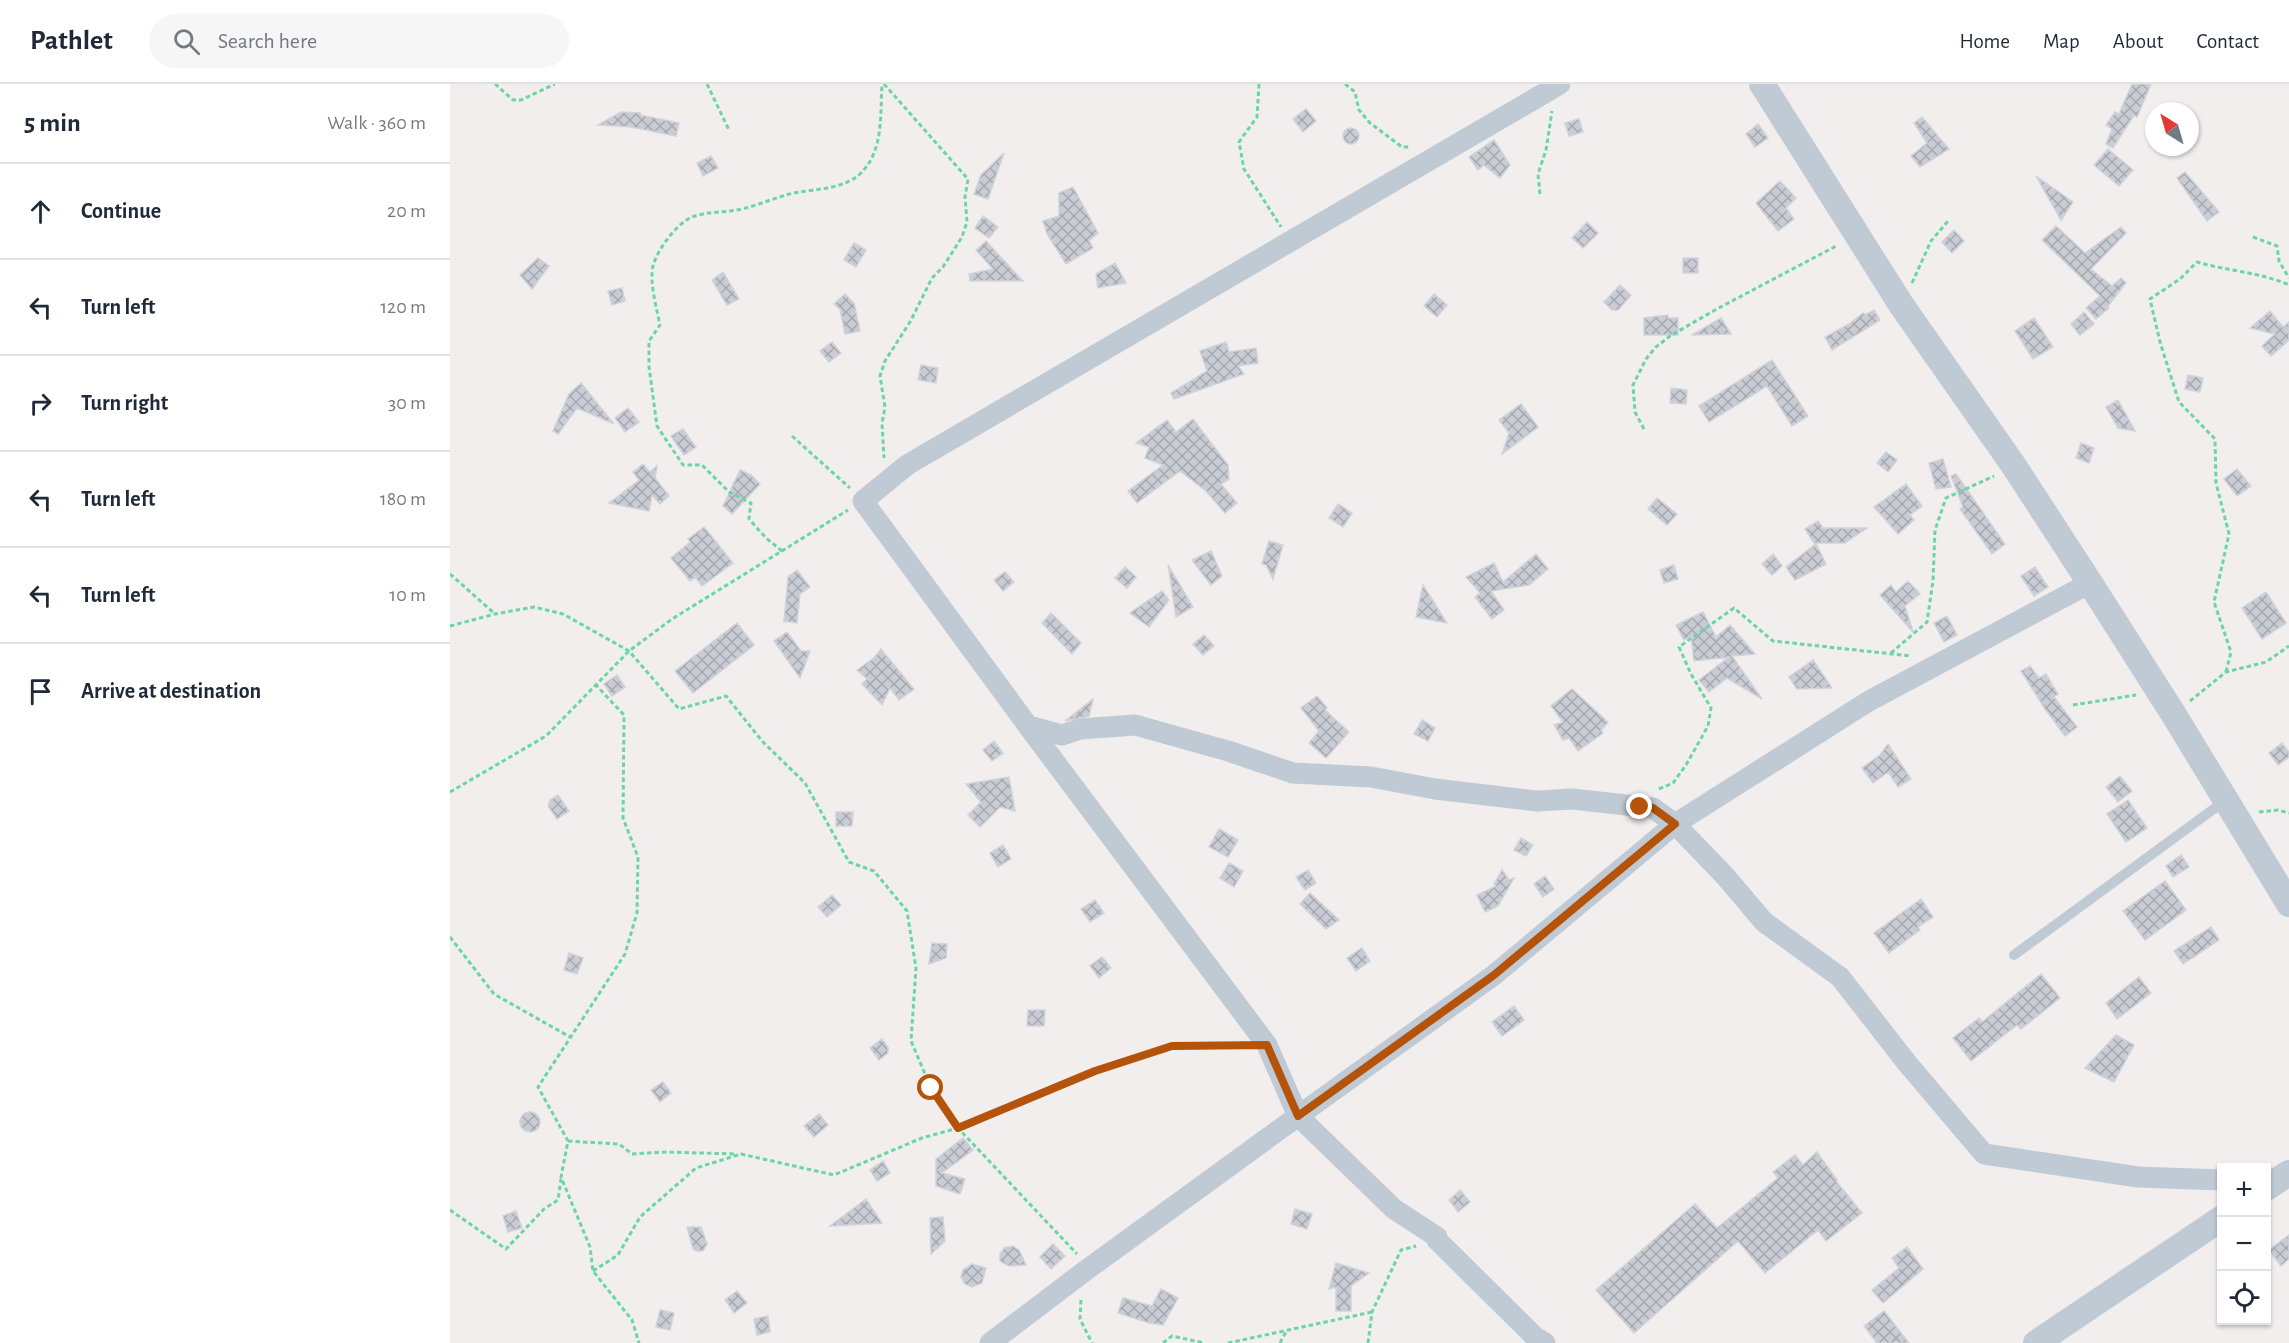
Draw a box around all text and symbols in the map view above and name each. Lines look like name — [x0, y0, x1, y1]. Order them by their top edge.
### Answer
search box — [149, 14, 569, 68]
icon: search — [170, 25, 203, 58]
text: Pathlet — [30, 27, 113, 55]
text: Search here — [218, 30, 317, 52]
text: Home — [1959, 31, 2010, 52]
text: Map — [2043, 31, 2080, 52]
text: About — [2113, 31, 2163, 52]
text: Contact — [2196, 31, 2259, 52]
north arrow — [2145, 102, 2199, 156]
text: 5 min — [24, 110, 81, 136]
text: Walk · 360 m — [327, 113, 426, 133]
icon: ahead — [24, 195, 57, 228]
text: Continue — [81, 200, 161, 222]
text: 20 m — [387, 201, 426, 221]
icon: left — [24, 291, 57, 324]
text: Turn left — [81, 296, 155, 318]
text: 120 m — [380, 297, 426, 317]
icon: right — [24, 387, 57, 420]
text: Turn right — [81, 392, 168, 414]
text: 30 m — [388, 393, 426, 413]
icon: left — [24, 483, 57, 516]
text: Turn left — [81, 488, 155, 510]
text: 180 m — [380, 489, 426, 509]
icon: left — [24, 579, 57, 612]
text: Turn left — [81, 584, 155, 606]
text: 10 m — [389, 585, 426, 605]
icon: arrive — [24, 675, 57, 708]
text: Arrive at destination — [81, 680, 261, 702]
route end — [1626, 793, 1652, 819]
route start — [917, 1074, 943, 1100]
map controls — [2217, 1163, 2271, 1325]
button: + — [2217, 1163, 2271, 1217]
button: − — [2217, 1217, 2271, 1271]
button: locate — [2217, 1271, 2271, 1325]

